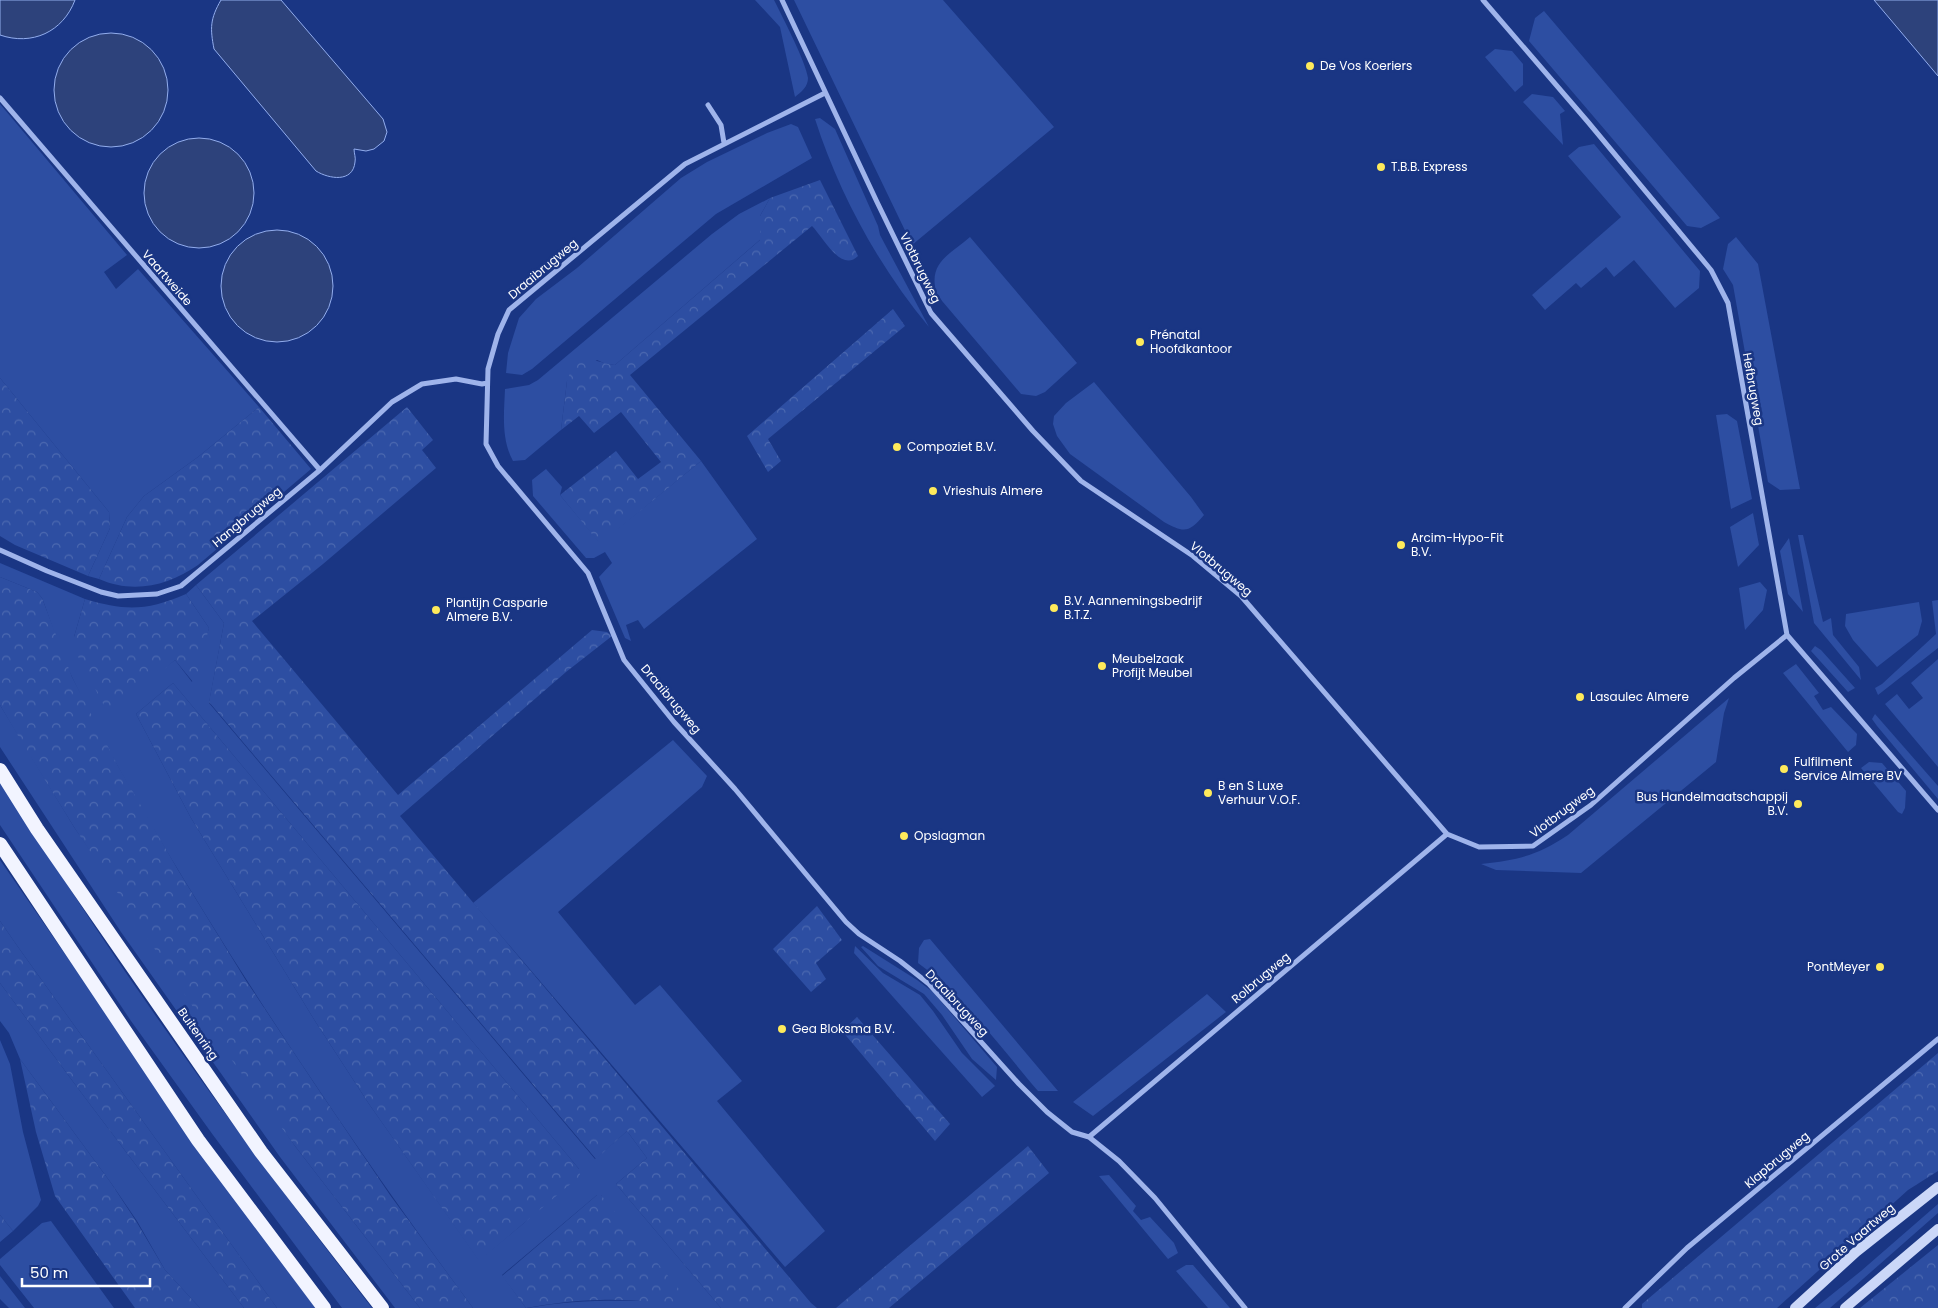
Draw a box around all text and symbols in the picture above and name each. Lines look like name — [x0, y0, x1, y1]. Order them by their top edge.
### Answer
place label: De Vos Koeriers — [1320, 57, 1412, 74]
marker: De Vos Koeriers — [1304, 60, 1316, 72]
place label: T.B.B. Express — [1391, 158, 1467, 175]
marker: T.B.B. Express — [1375, 161, 1387, 173]
street label: Vlotbrugweg — [896, 230, 945, 306]
street label: Draaibrugweg — [504, 234, 581, 303]
street label: Vaartweide — [138, 246, 196, 309]
place label: Prénatal Hoofdkantoor — [1150, 326, 1232, 357]
marker: Prénatal Hoofdkantoor — [1134, 336, 1146, 348]
street label: Hefbrugweg — [1739, 351, 1768, 427]
place label: Compoziet B.V. — [907, 438, 996, 455]
marker: Compoziet B.V. — [891, 441, 903, 453]
street label: Hangbrugweg — [208, 482, 285, 551]
place label: Vrieshuis Almere — [943, 482, 1043, 499]
marker: Vrieshuis Almere — [927, 485, 939, 497]
place label: Arcim-Hypo-Fit B.V. — [1411, 529, 1504, 560]
street label: Vlotbrugweg — [1186, 537, 1256, 600]
marker: Arcim-Hypo-Fit B.V. — [1395, 539, 1407, 551]
place label: B.V. Aannemingsbedrijf B.T.Z. — [1064, 592, 1202, 623]
place label: Plantijn Casparie Almere B.V. — [446, 594, 548, 625]
marker: B.V. Aannemingsbedrijf B.T.Z. — [1048, 602, 1060, 614]
marker: Plantijn Casparie Almere B.V. — [430, 604, 442, 616]
place label: Meubelzaak Profijt Meubel — [1112, 650, 1193, 681]
street label: Draaibrugweg — [637, 660, 706, 737]
marker: Meubelzaak Profijt Meubel — [1096, 660, 1108, 672]
place label: Lasaulec Almere — [1590, 688, 1689, 705]
marker: Lasaulec Almere — [1574, 691, 1586, 703]
place label: Fulfilment Service Almere BV — [1794, 753, 1902, 784]
marker: Fulfilment Service Almere BV — [1778, 763, 1790, 775]
place label: B en S Luxe Verhuur V.O.F. — [1218, 777, 1300, 808]
street label: Vlotbrugweg — [1526, 782, 1598, 842]
marker: B en S Luxe Verhuur V.O.F. — [1202, 787, 1214, 799]
place label: Bus Handelmaatschappij B.V. — [1636, 788, 1788, 819]
marker: Bus Handelmaatschappij B.V. — [1792, 798, 1804, 810]
place label: Opslagman — [914, 827, 985, 844]
marker: Opslagman — [898, 830, 910, 842]
street label: Rolbrugweg — [1228, 948, 1294, 1007]
place label: PontMeyer — [1807, 958, 1871, 975]
marker: PontMeyer — [1874, 961, 1886, 973]
street label: Draaibrugweg — [922, 965, 993, 1040]
street label: Buitenring — [174, 1004, 223, 1063]
place label: Gea Bloksma B.V. — [792, 1020, 895, 1037]
marker: Gea Bloksma B.V. — [776, 1023, 788, 1035]
street label: Klapbrugweg — [1741, 1127, 1813, 1192]
street label: Grote Vaartweg — [1815, 1199, 1898, 1274]
scale bar — [22, 1256, 150, 1288]
text: 50 m — [30, 1262, 68, 1283]

